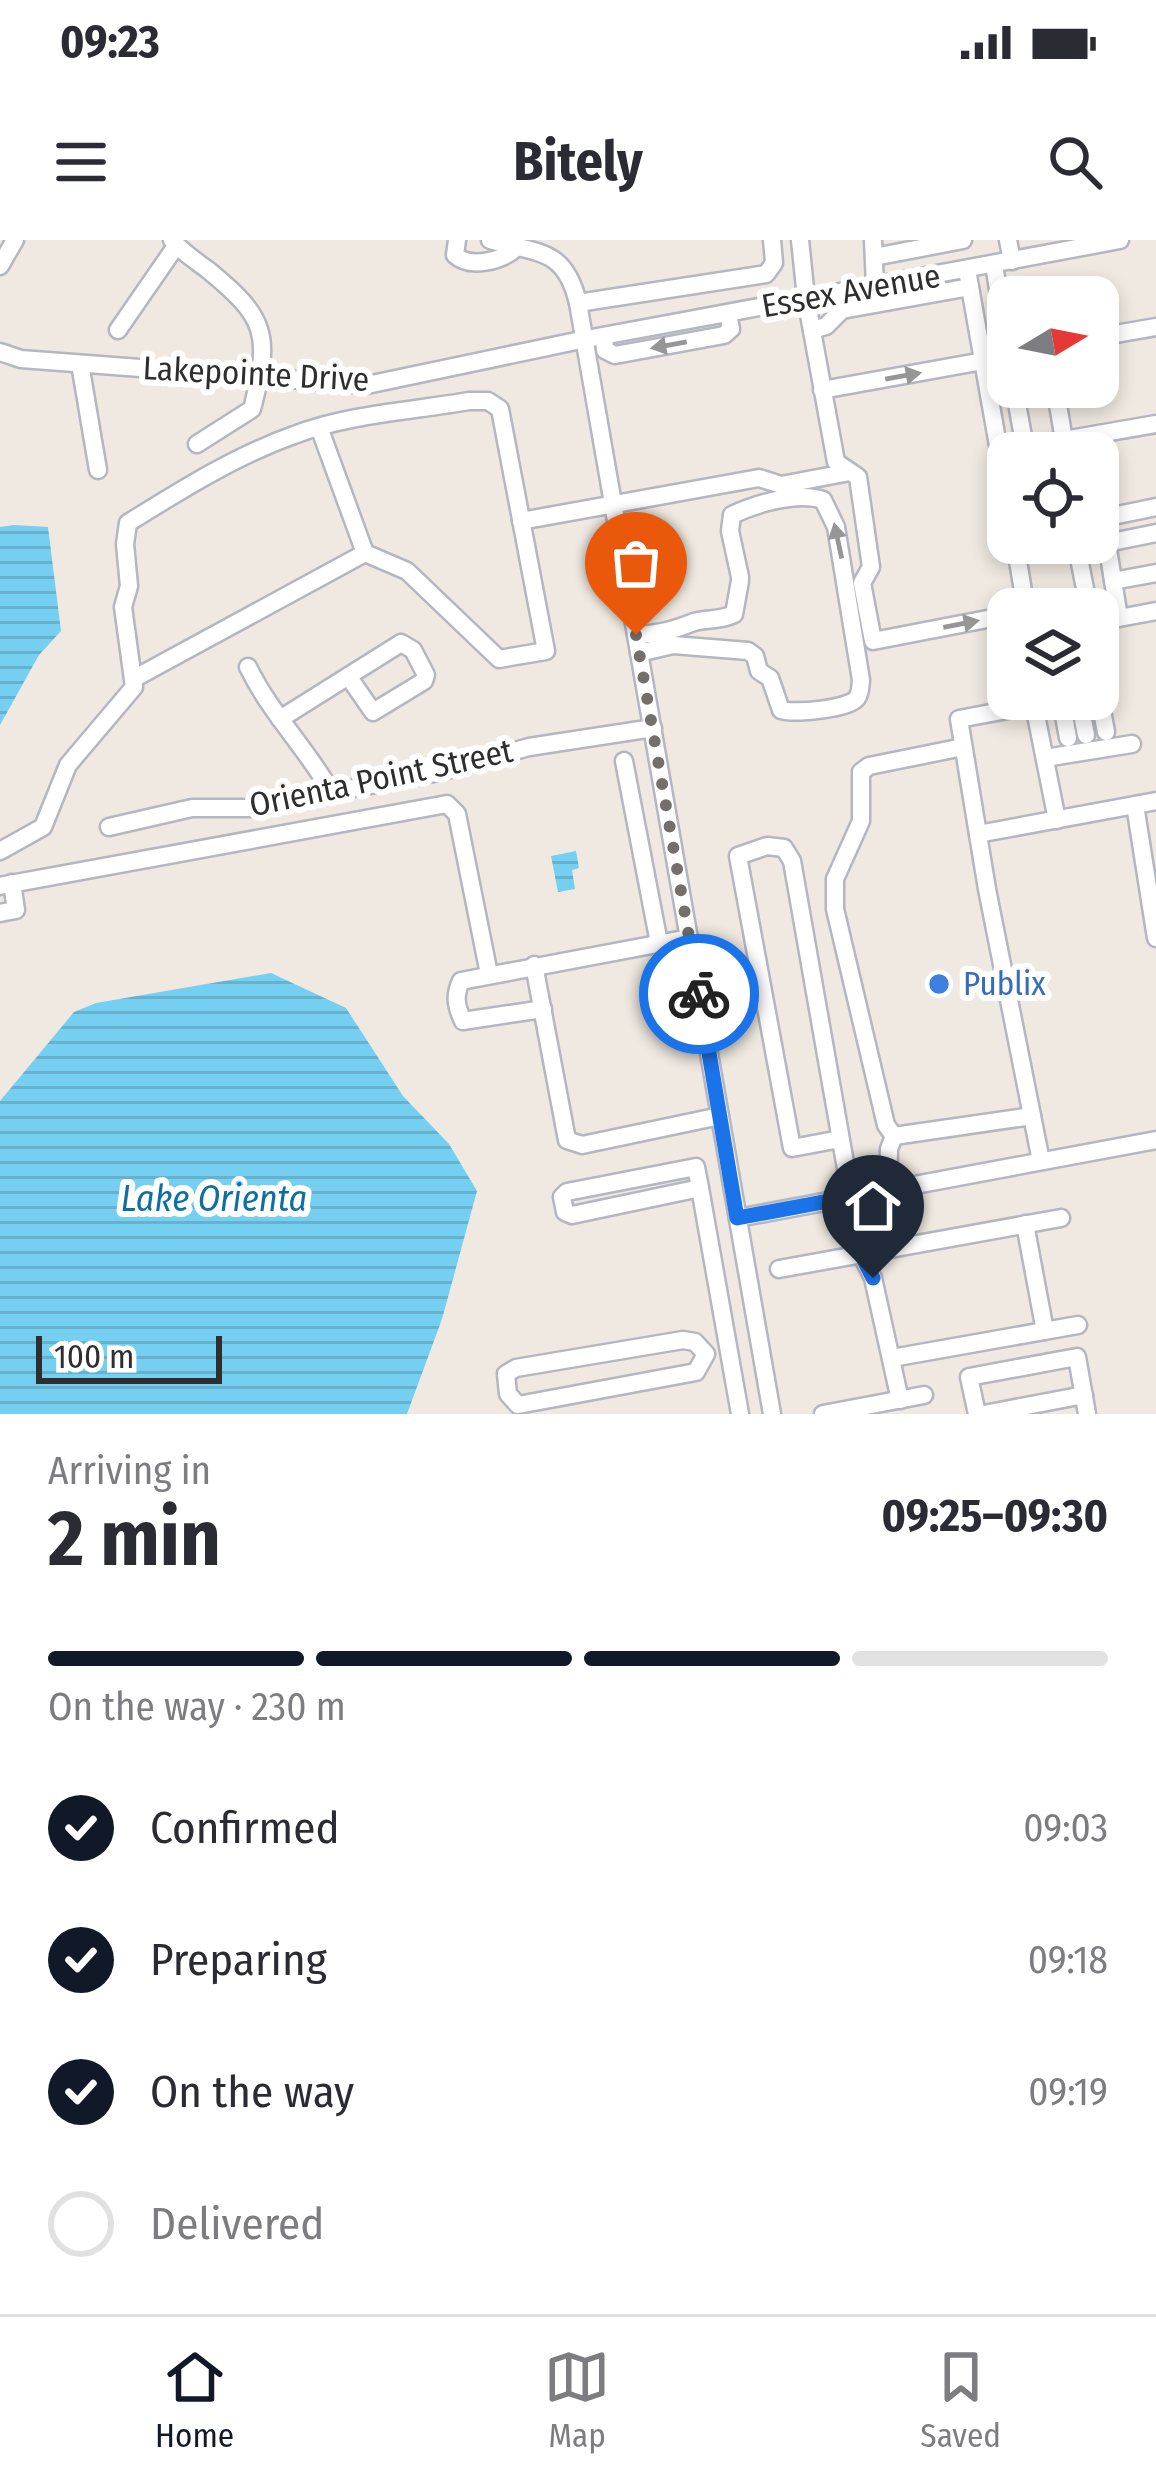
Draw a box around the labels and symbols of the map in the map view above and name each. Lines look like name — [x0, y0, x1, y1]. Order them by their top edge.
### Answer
street label: Essex Avenue — [759, 256, 943, 326]
north arrow — [987, 276, 1119, 408]
one-way arrow — [650, 336, 687, 355]
street label: Lakepointe Drive — [142, 348, 370, 400]
one-way arrow — [884, 366, 922, 384]
pin — [585, 512, 687, 635]
one-way arrow — [827, 522, 846, 560]
one-way arrow — [942, 614, 980, 633]
street label: Orienta Point Street — [246, 731, 516, 825]
courier — [639, 934, 759, 1054]
place label: Publix — [963, 964, 1046, 1004]
marker: Publix — [926, 971, 952, 997]
pin — [822, 1155, 924, 1278]
water label: Lake Orienta — [121, 1177, 307, 1221]
scale bar — [36, 1330, 222, 1383]

